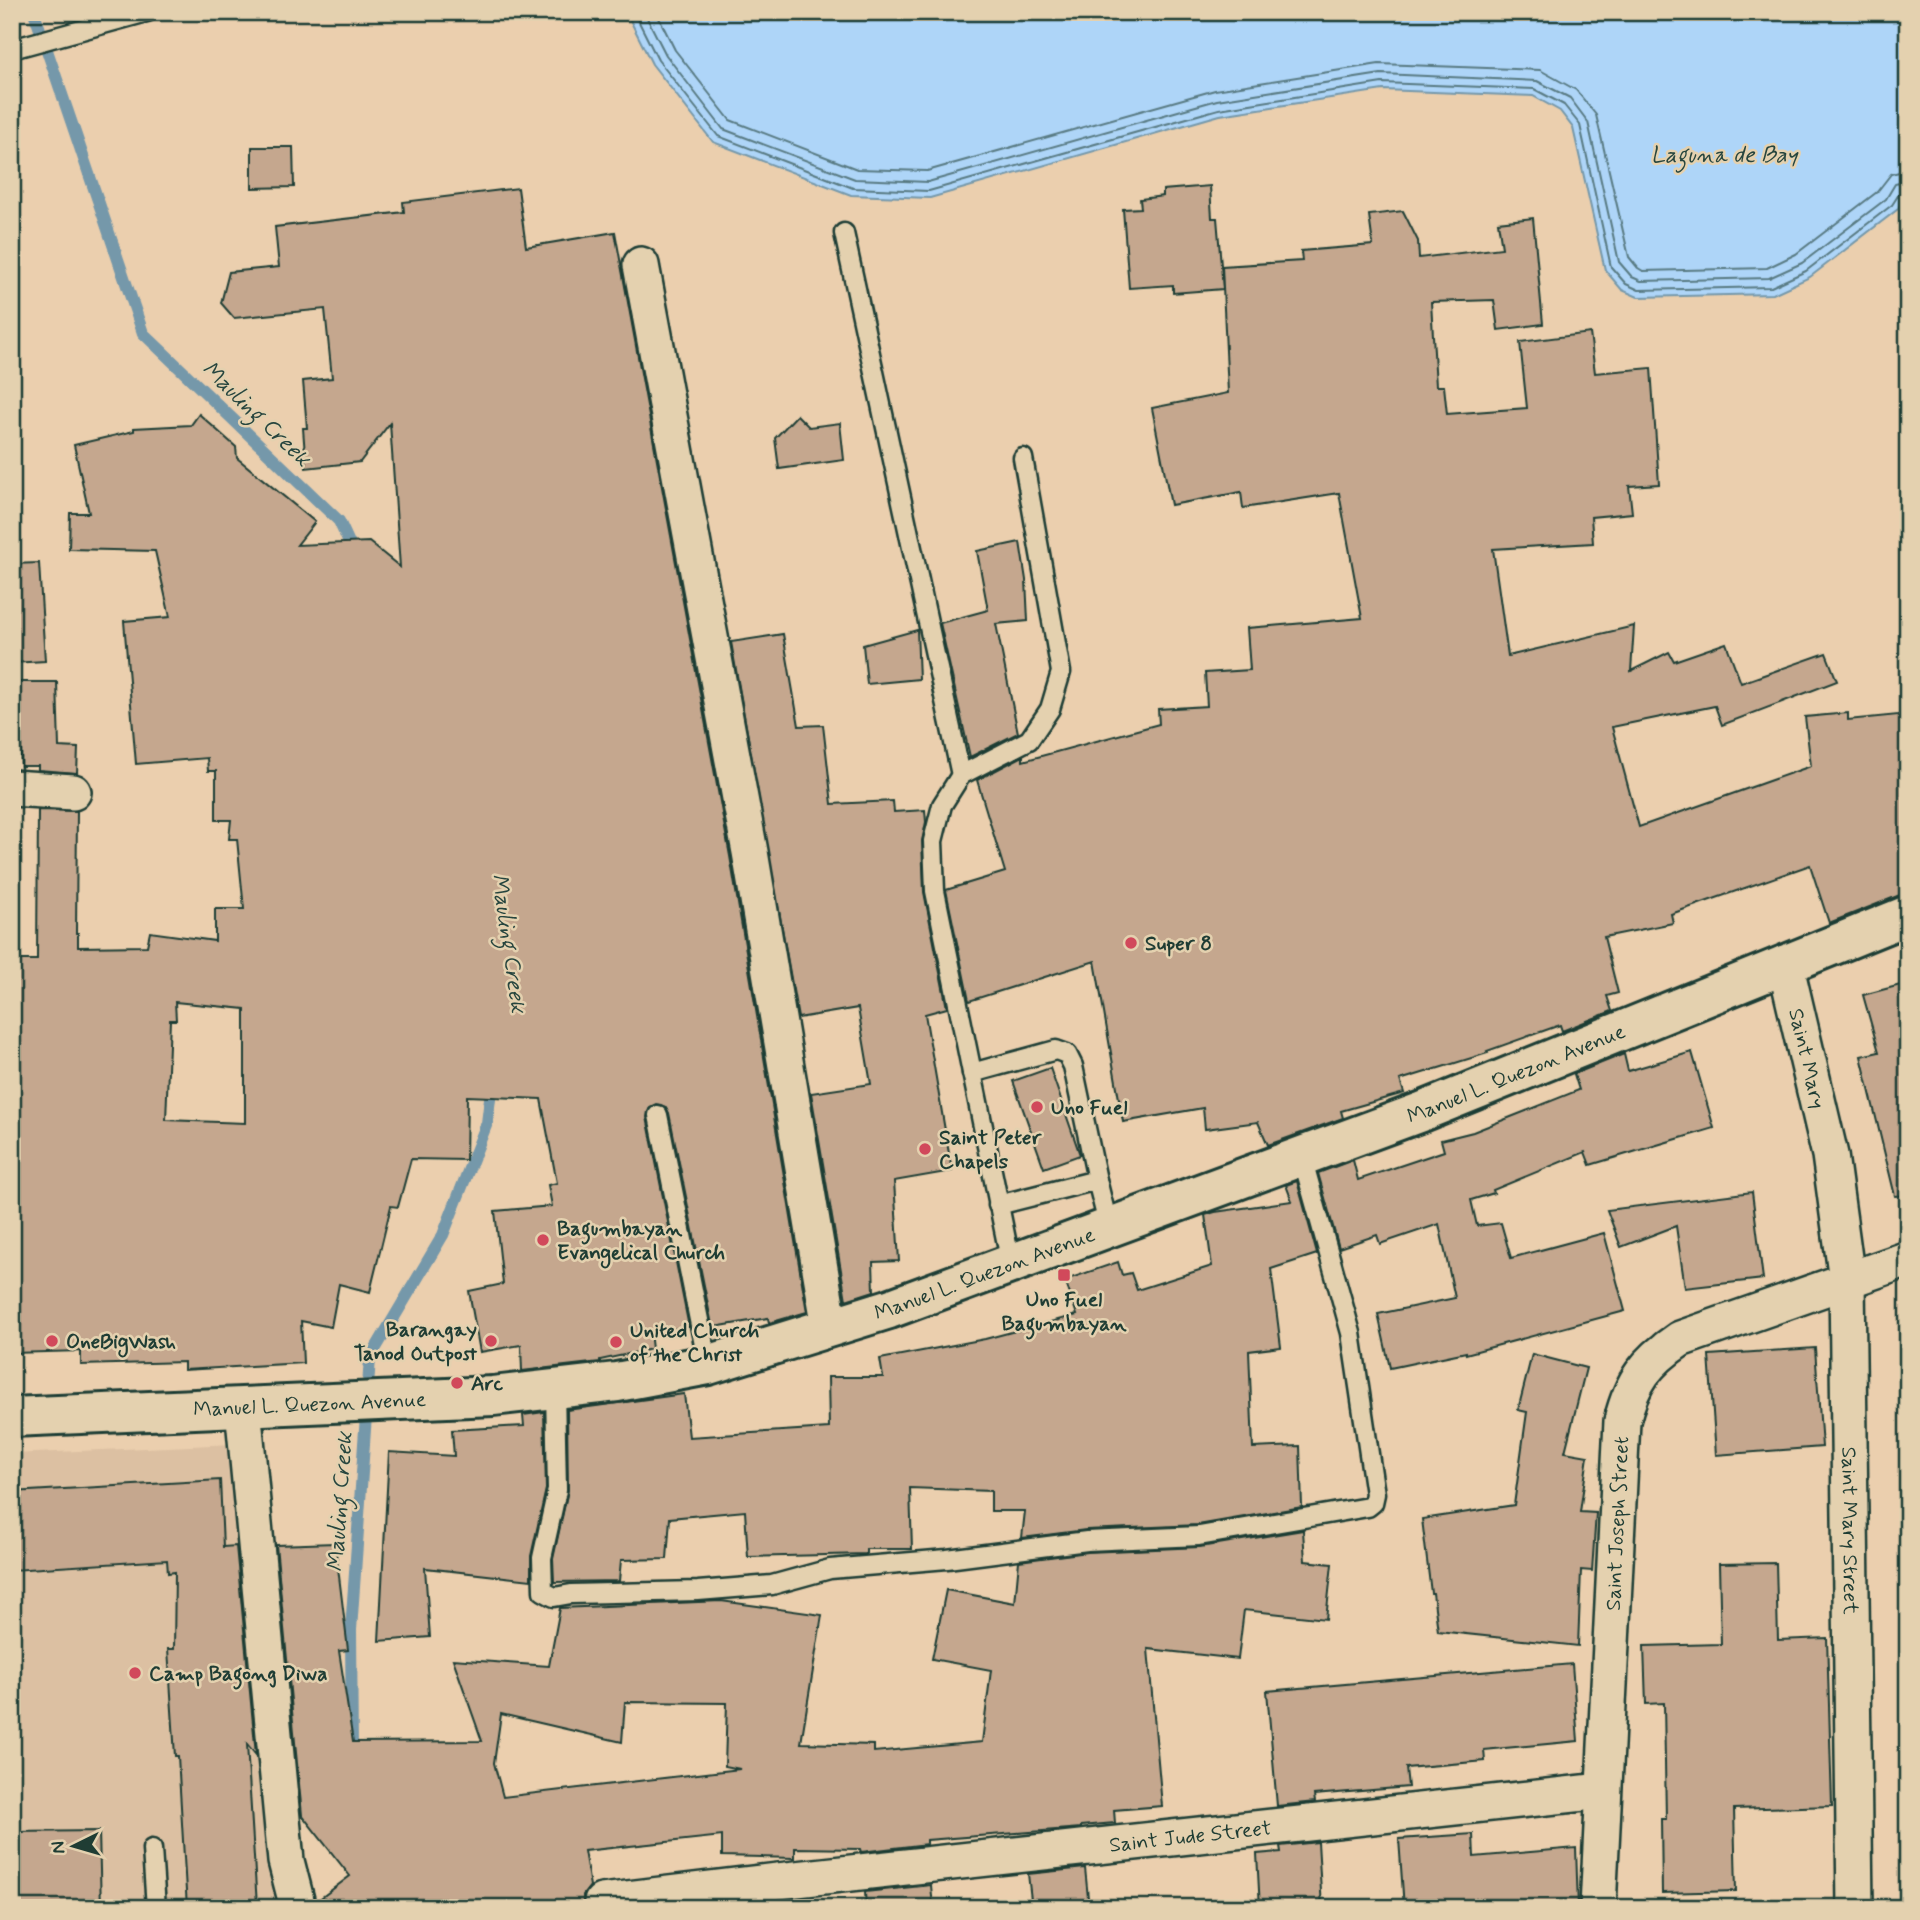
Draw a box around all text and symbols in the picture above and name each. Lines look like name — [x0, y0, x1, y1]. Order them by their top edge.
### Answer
water label: Laguna de Bay — [1651, 141, 1799, 173]
water label: Mauling Creek — [193, 355, 317, 476]
water label: Mauling Creek — [481, 872, 533, 1016]
place label: Super 8 — [1145, 930, 1212, 958]
marker: Super 8 — [1123, 935, 1139, 951]
street label: Saint Mary — [1781, 1006, 1832, 1112]
street label: Manuel L. Quezon Avenue — [1403, 1018, 1630, 1131]
place label: Uno Fuel — [1051, 1094, 1127, 1122]
marker: Uno Fuel — [1029, 1099, 1045, 1115]
place label: Saint Peter Chapels — [939, 1124, 1042, 1176]
marker: Saint Peter Chapels — [917, 1141, 933, 1157]
place label: Bagumbayan Evangelical Church — [557, 1215, 725, 1269]
street label: Manuel L. Quezon Avenue — [871, 1221, 1099, 1328]
marker: Bagumbayan Evangelical Church — [535, 1232, 551, 1248]
marker: Uno Fuel Bagumbayan — [1056, 1267, 1072, 1283]
place label: Uno Fuel Bagumbayan — [1001, 1286, 1127, 1340]
place label: Barangay Tanod Outpost — [354, 1316, 477, 1368]
place label: United Church of the Christ — [630, 1317, 760, 1369]
place label: OneBigWash — [66, 1328, 177, 1358]
marker: OneBigWash — [44, 1333, 60, 1349]
marker: Barangay Tanod Outpost — [483, 1333, 499, 1349]
marker: United Church of the Christ — [608, 1334, 624, 1350]
place label: Arc — [471, 1370, 504, 1398]
marker: Arc — [449, 1375, 465, 1391]
street label: Manuel L. Quezon Avenue — [193, 1386, 427, 1424]
water label: Mauling Creek — [321, 1430, 363, 1573]
street label: Saint Joseph Street — [1600, 1436, 1636, 1611]
street label: Saint Mary Street — [1834, 1446, 1864, 1615]
place label: Camp Bagong Diwa — [149, 1660, 327, 1690]
marker: Camp Bagong Diwa — [127, 1665, 143, 1681]
north arrow — [38, 1812, 108, 1882]
street label: Saint Jude Street — [1108, 1814, 1273, 1860]
text: N — [46, 1840, 72, 1855]

